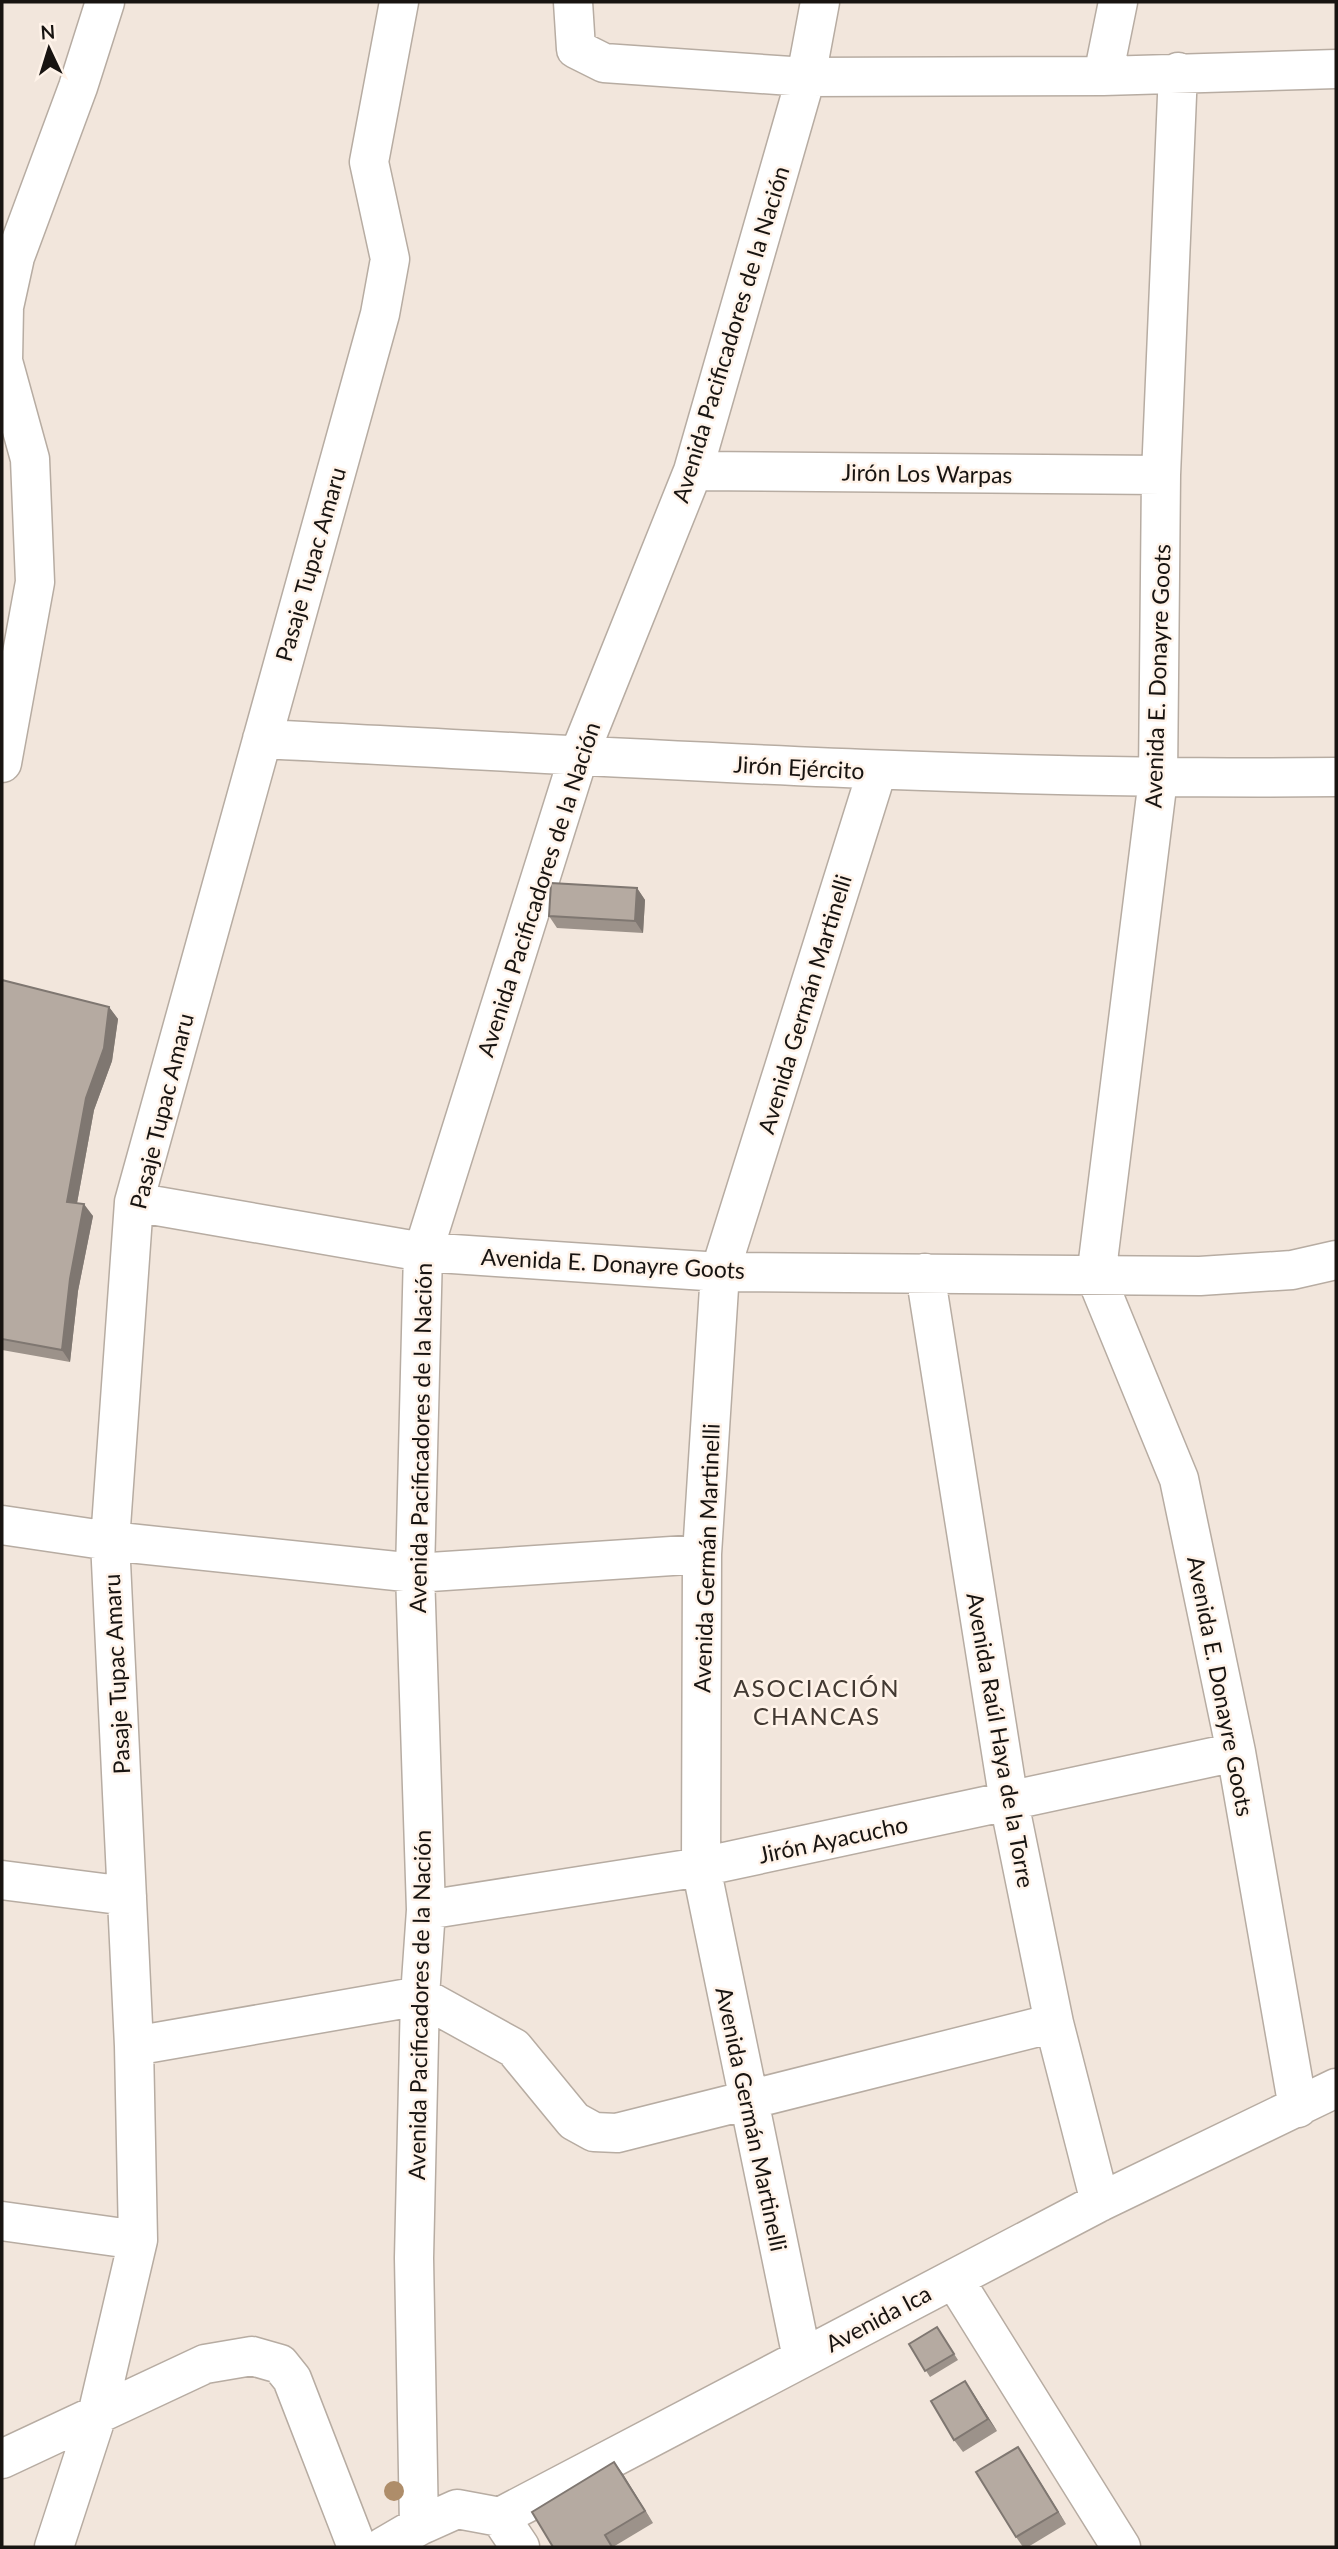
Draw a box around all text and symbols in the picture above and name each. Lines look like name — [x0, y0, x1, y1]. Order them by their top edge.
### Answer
north arrow — [14, 14, 84, 84]
text: N — [40, 20, 56, 44]
street label: Avenida Pacificadores de la Nación — [665, 162, 795, 506]
street label: Jirón Los Warpas — [841, 458, 1013, 488]
street label: Pasaje Tupac Amaru — [269, 464, 351, 664]
street label: Avenida E. Donayre Goots — [1138, 543, 1176, 809]
street label: Avenida Pacificadores de la Nación — [471, 718, 605, 1060]
street label: Jirón Ejército — [733, 750, 865, 784]
street label: Avenida Germán Martinelli — [751, 871, 857, 1137]
street label: Pasaje Tupac Amaru — [123, 1010, 199, 1212]
street label: Avenida E. Donayre Goots — [480, 1242, 746, 1284]
street label: Avenida Pacificadores de la Nación — [403, 1263, 437, 1613]
street label: Avenida Germán Martinelli — [687, 1423, 725, 1693]
street label: Avenida E. Donayre Goots — [1182, 1554, 1260, 1818]
street label: Pasaje Tupac Amaru — [97, 1573, 135, 1775]
street label: Avenida Raúl Haya de la Torre — [961, 1590, 1041, 1890]
district label: ASOCIACIÓN CHANCAS — [733, 1673, 901, 1730]
street label: Jirón Ayacucho — [756, 1809, 910, 1869]
street label: Avenida Pacificadores de la Nación — [402, 1830, 436, 2180]
street label: Avenida Germán Martinelli — [710, 1984, 794, 2254]
street label: Avenida Ica — [820, 2279, 936, 2357]

